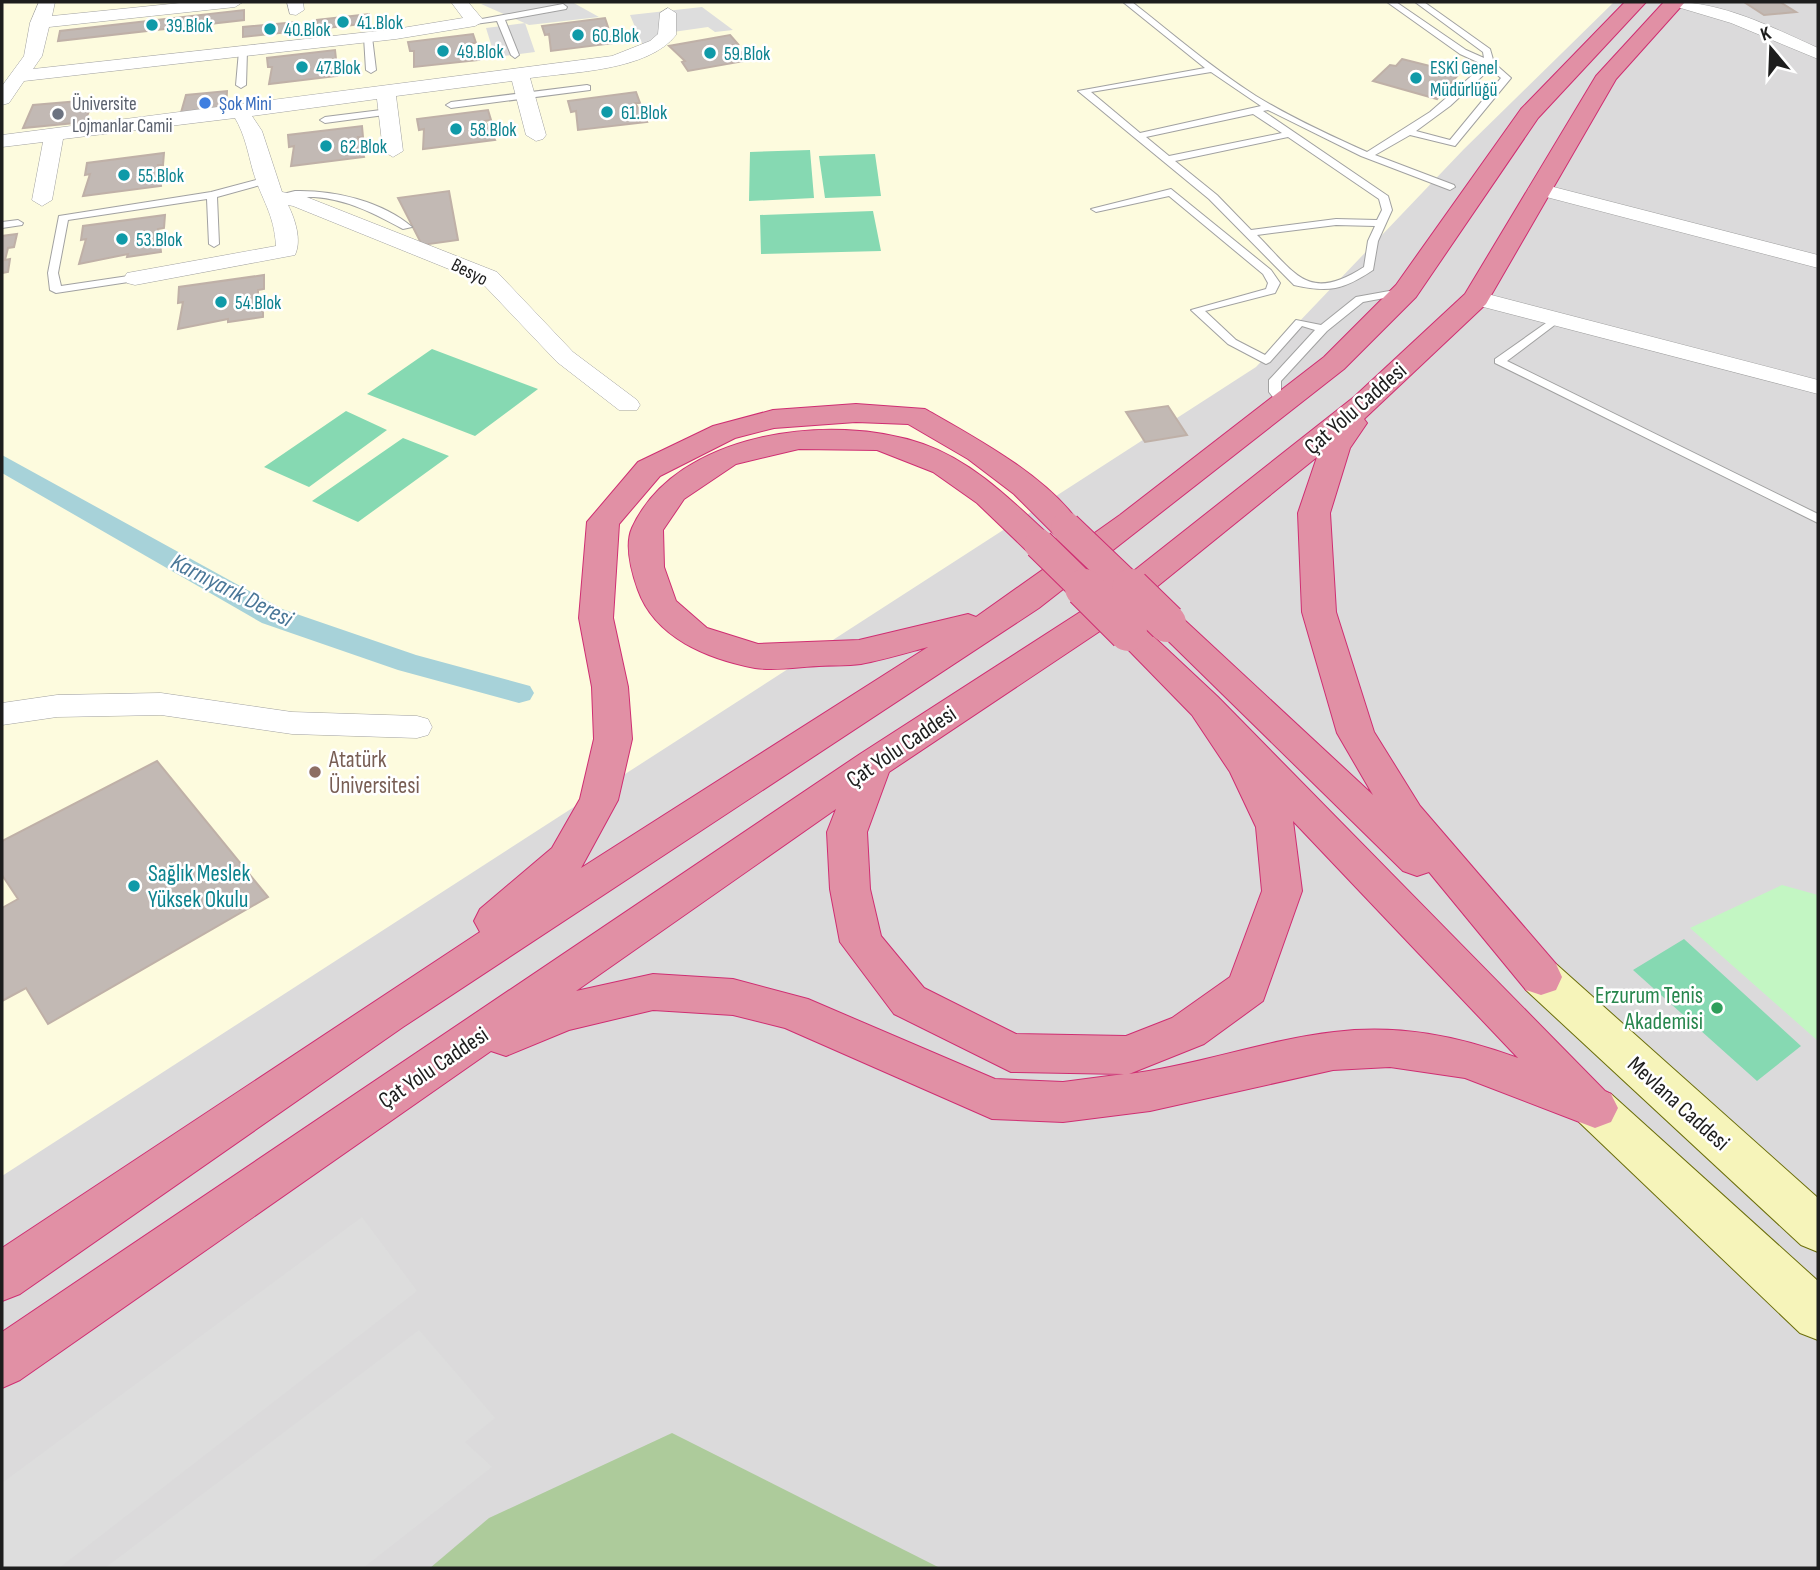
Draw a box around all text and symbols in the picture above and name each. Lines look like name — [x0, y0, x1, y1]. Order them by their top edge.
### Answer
place label: 41.Blok — [357, 12, 404, 35]
marker: 41.Blok — [335, 14, 351, 30]
north arrow — [1736, 14, 1806, 84]
place label: 39.Blok — [166, 15, 213, 38]
marker: 39.Blok — [144, 17, 160, 33]
place label: 40.Blok — [284, 19, 331, 42]
marker: 40.Blok — [262, 21, 278, 37]
text: K — [1758, 22, 1775, 47]
place label: 60.Blok — [592, 25, 640, 48]
marker: 60.Blok — [570, 27, 586, 43]
place label: 49.Blok — [457, 41, 504, 64]
marker: 49.Blok — [435, 43, 451, 59]
place label: 59.Blok — [724, 43, 771, 66]
marker: 59.Blok — [702, 45, 718, 61]
place label: 47.Blok — [316, 57, 361, 80]
place label: ESKİ Genel Müdürlüğü — [1430, 57, 1498, 102]
marker: 47.Blok — [294, 59, 310, 75]
marker: ESKİ Genel Müdürlüğü — [1408, 70, 1424, 86]
place label: Üniversite Lojmanlar Camii — [72, 93, 173, 138]
place label: Şok Mini — [219, 93, 272, 116]
marker: Şok Mini — [197, 95, 213, 111]
place label: 61.Blok — [621, 102, 668, 125]
marker: 61.Blok — [599, 104, 615, 120]
marker: Üniversite Lojmanlar Camii — [50, 106, 66, 122]
place label: 58.Blok — [470, 119, 517, 142]
marker: 58.Blok — [448, 121, 464, 137]
place label: 62.Blok — [340, 136, 388, 159]
marker: 62.Blok — [318, 138, 334, 154]
place label: 55.Blok — [138, 165, 185, 188]
marker: 55.Blok — [116, 167, 132, 183]
place label: 53.Blok — [136, 229, 183, 252]
marker: 53.Blok — [114, 231, 130, 247]
street label: Besyo — [447, 253, 491, 291]
place label: 54.Blok — [235, 292, 282, 315]
marker: 54.Blok — [213, 294, 229, 310]
street label: Çat Yolu Caddesi — [1299, 357, 1413, 461]
water label: Karnıyarık Deresi — [166, 547, 298, 634]
street label: Çat Yolu Caddesi — [841, 700, 962, 794]
place label: Atatürk Üniversitesi — [328, 746, 420, 800]
marker: Atatürk Üniversitesi — [307, 764, 323, 780]
place label: Sağlık Meslek Yüksek Okulu — [148, 860, 251, 914]
marker: Sağlık Meslek Yüksek Okulu — [126, 878, 142, 894]
place label: Erzurum Tenis Akademisi — [1595, 982, 1703, 1036]
marker: Erzurum Tenis Akademisi — [1709, 1000, 1725, 1016]
street label: Çat Yolu Caddesi — [373, 1021, 494, 1115]
street label: Mevlana Caddesi — [1622, 1051, 1735, 1157]

